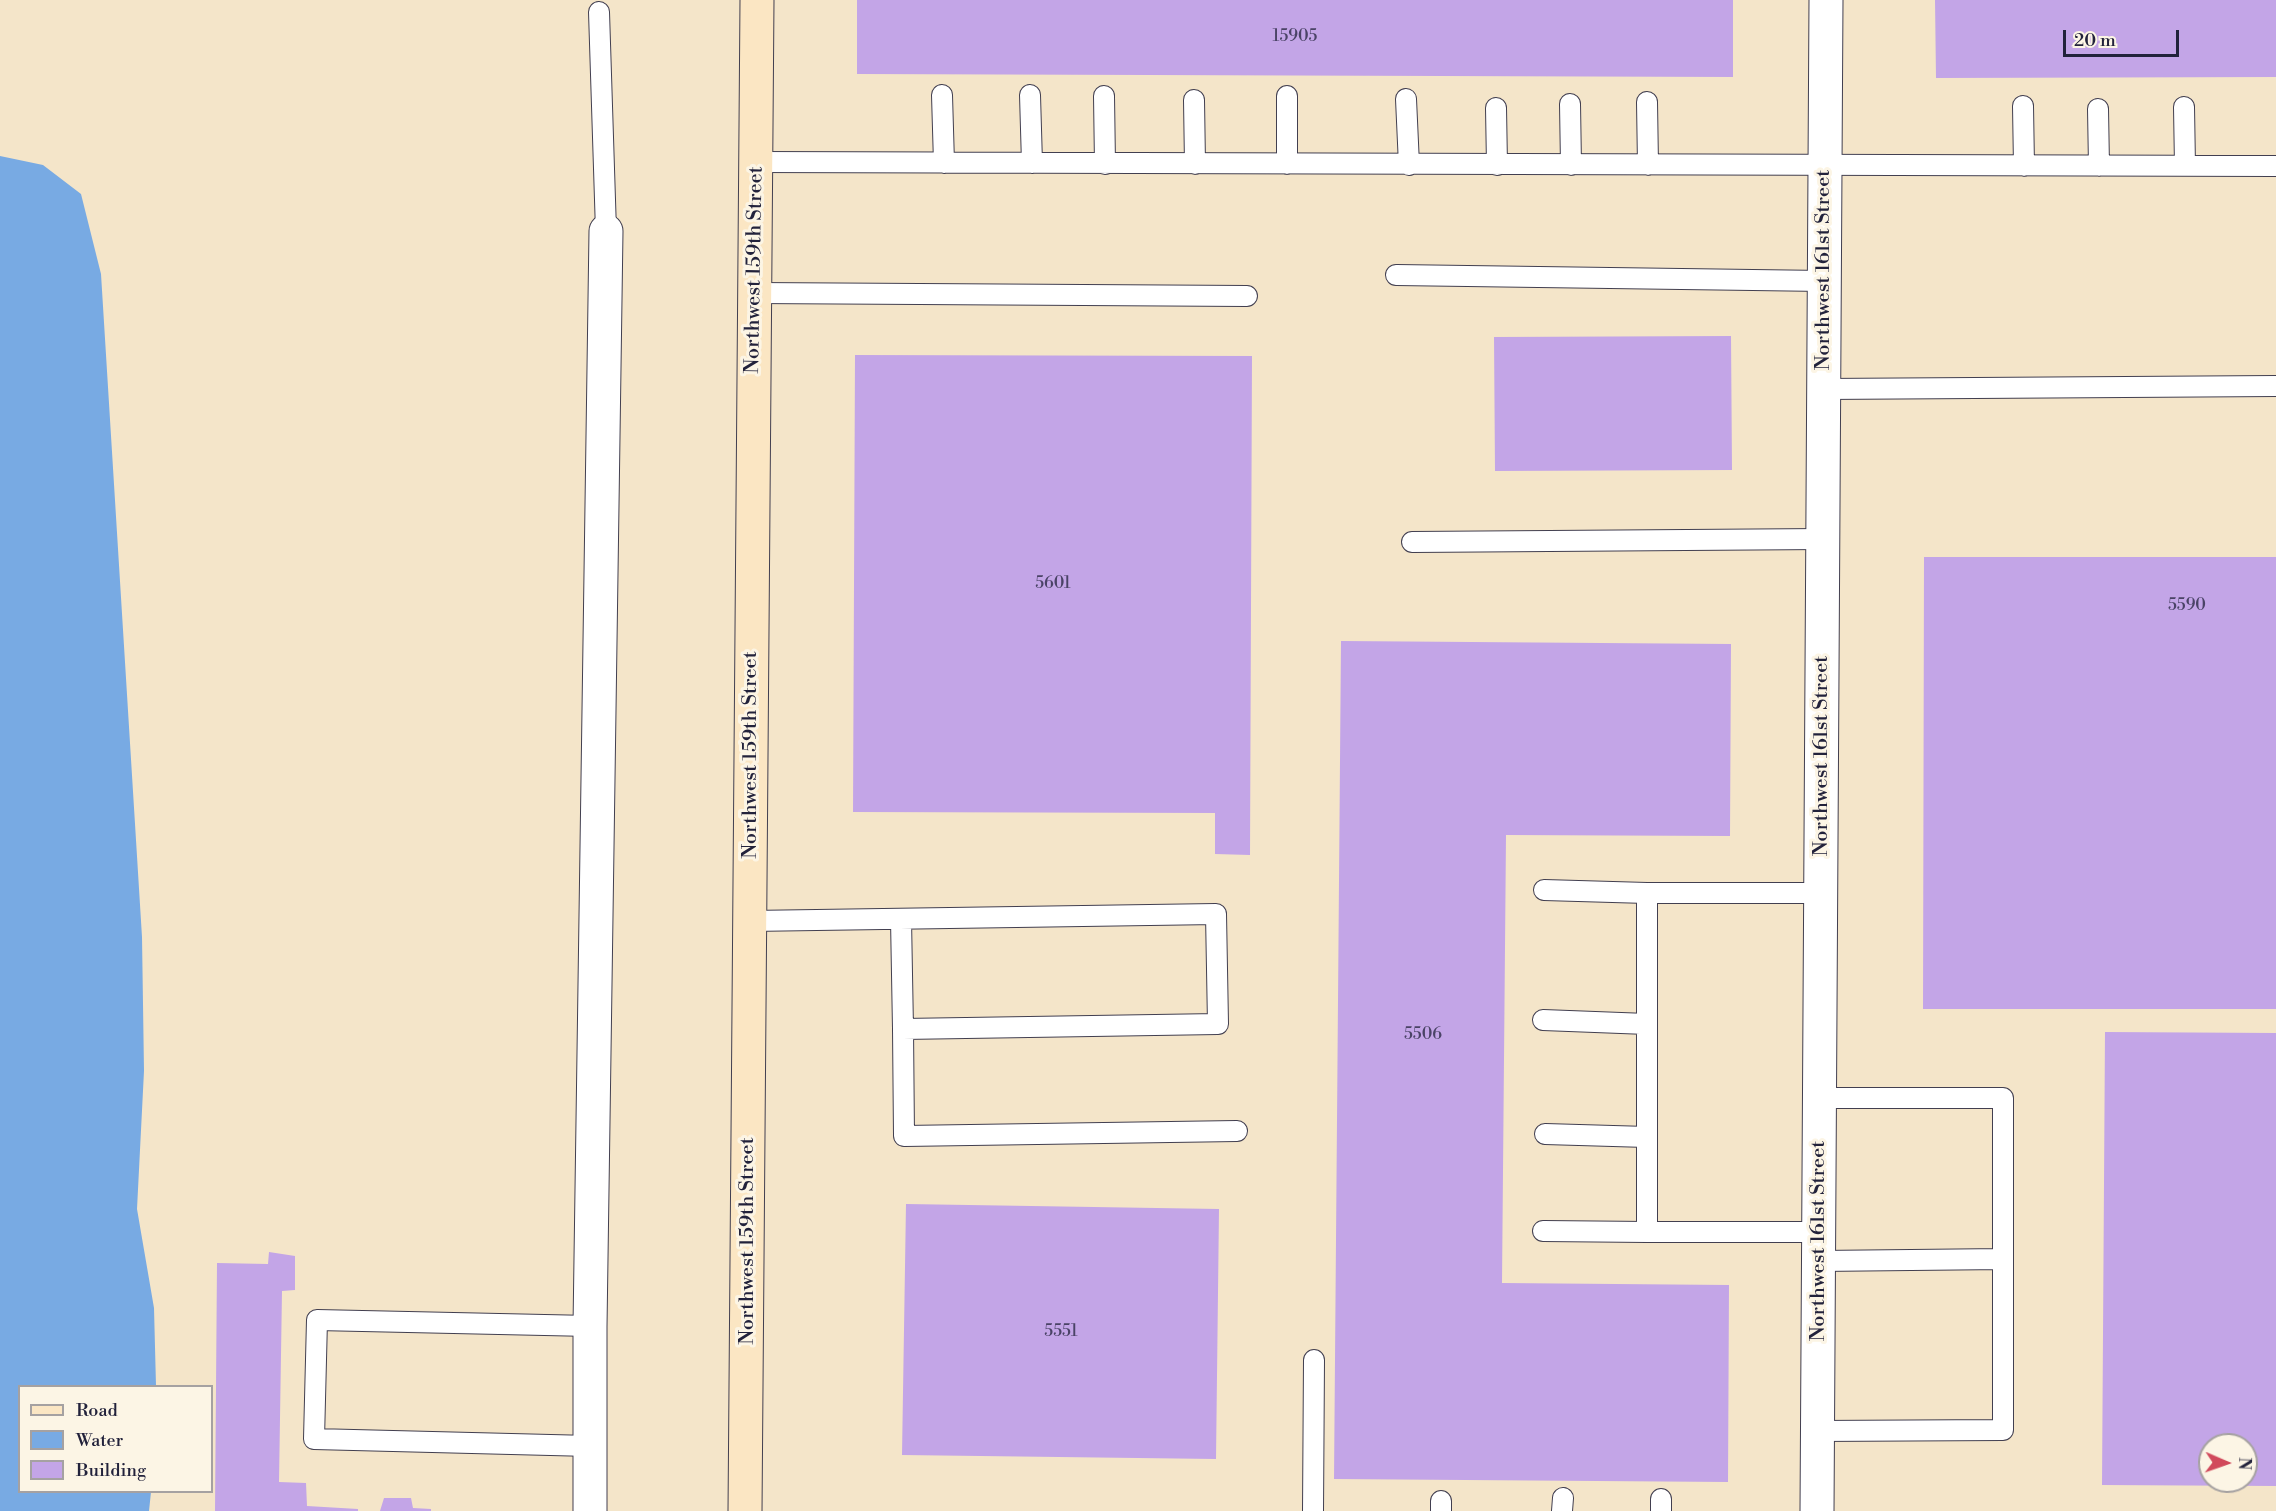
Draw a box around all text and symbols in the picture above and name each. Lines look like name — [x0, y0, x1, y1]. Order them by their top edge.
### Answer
scale bar — [2066, 18, 2182, 56]
house number: 15905 — [1273, 27, 1317, 47]
text: 20 m — [2074, 29, 2116, 52]
street label: Northwest 159th Street — [741, 166, 769, 374]
street label: Northwest 161st Street — [1812, 170, 1836, 370]
house number: 5601 — [1035, 574, 1071, 594]
house number: 5590 — [2168, 596, 2206, 616]
street label: Northwest 159th Street — [739, 651, 763, 859]
street label: Northwest 161st Street — [1810, 656, 1834, 856]
house number: 5506 — [1404, 1025, 1442, 1045]
street label: Northwest 159th Street — [736, 1137, 760, 1345]
street label: Northwest 161st Street — [1807, 1141, 1831, 1341]
house number: 5551 — [1044, 1322, 1078, 1342]
legend — [18, 1385, 213, 1493]
text: Road — [76, 1399, 118, 1422]
text: Water — [76, 1429, 123, 1452]
north arrow — [2198, 1433, 2258, 1493]
text: N — [2234, 1457, 2254, 1470]
text: Building — [76, 1459, 146, 1482]

